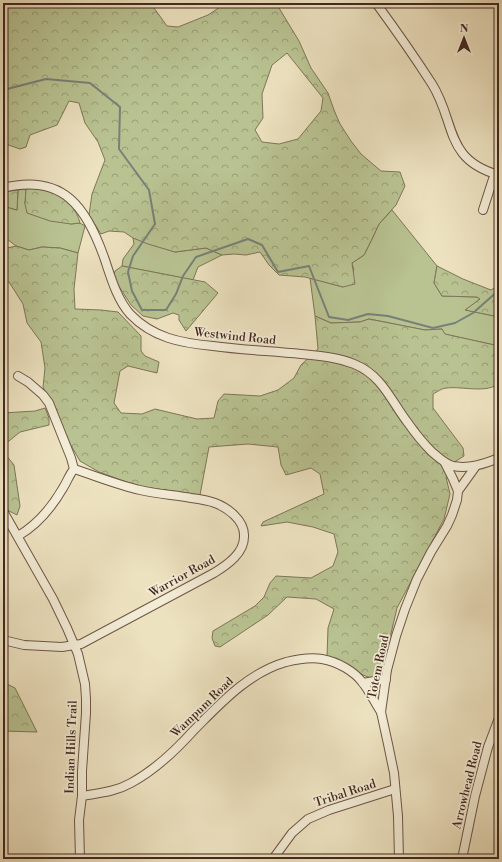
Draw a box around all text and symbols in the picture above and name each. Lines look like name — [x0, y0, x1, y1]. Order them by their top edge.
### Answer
north arrow — [444, 18, 484, 58]
text: N — [460, 22, 469, 36]
street label: Westwind Road — [192, 325, 277, 348]
street label: Warrior Road — [146, 552, 218, 601]
street label: Totem Road — [364, 634, 393, 700]
street label: Wampum Road — [167, 674, 237, 742]
street label: Indian Hills Trail — [62, 700, 81, 794]
street label: Arrowhead Road — [449, 740, 486, 832]
street label: Tribal Road — [312, 776, 378, 811]

